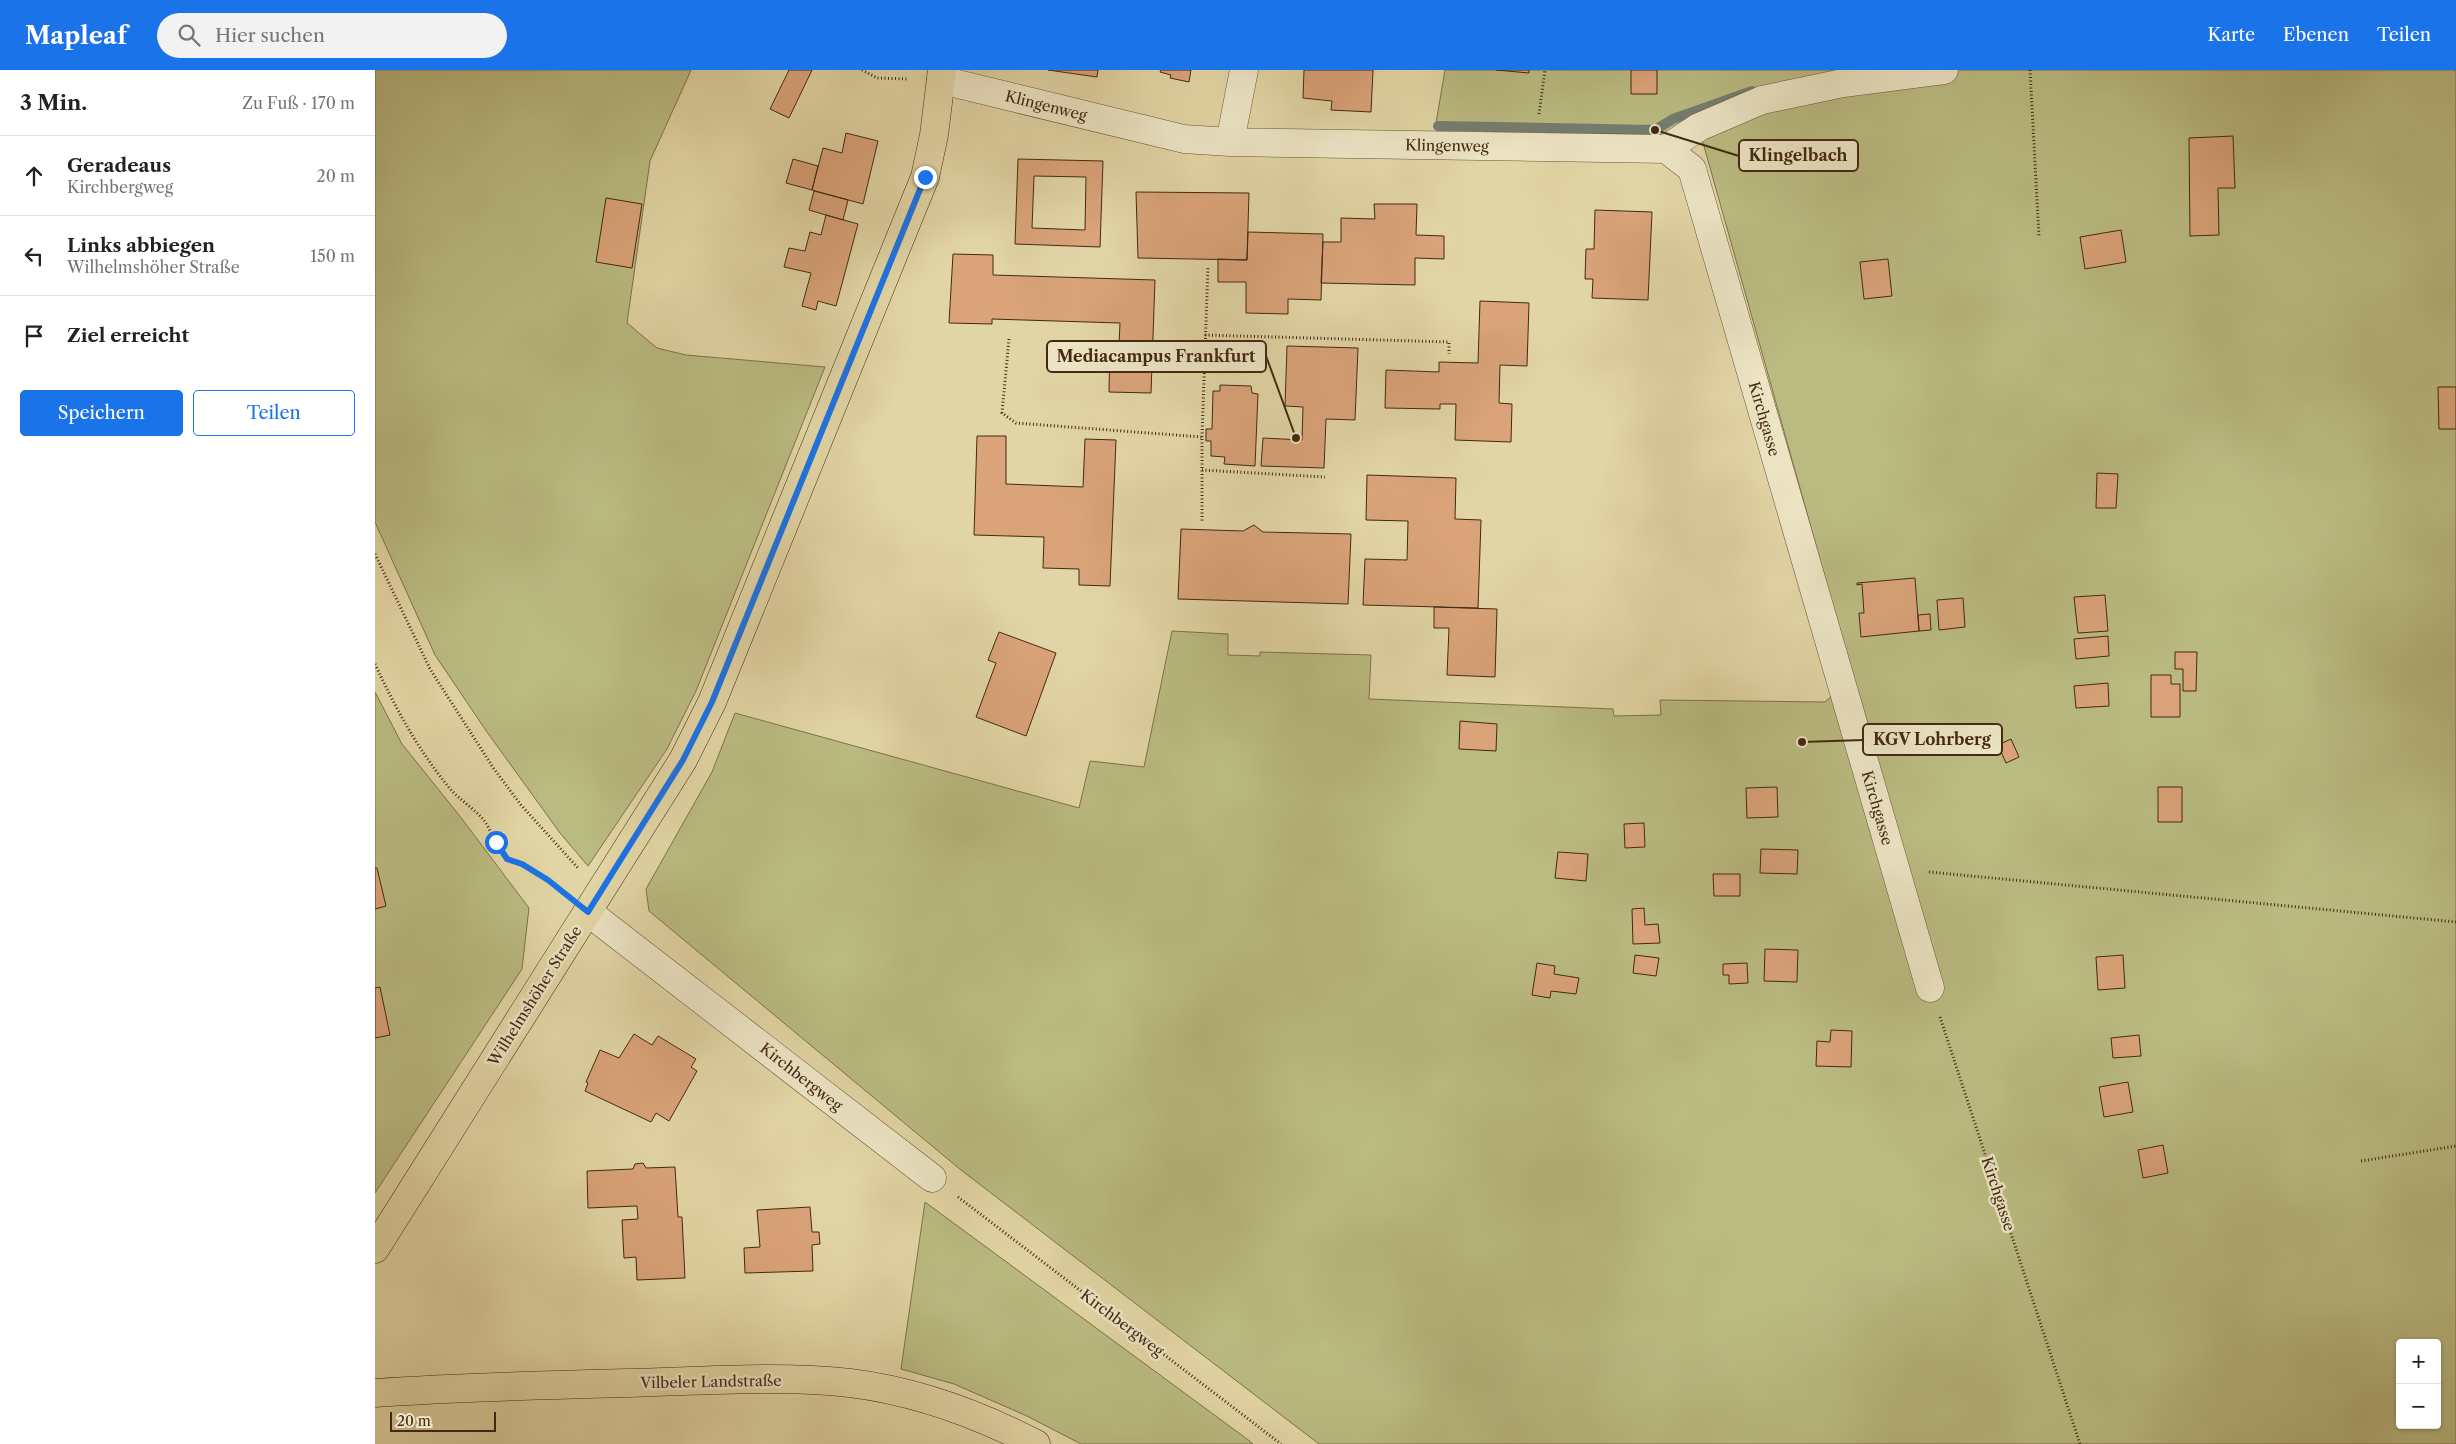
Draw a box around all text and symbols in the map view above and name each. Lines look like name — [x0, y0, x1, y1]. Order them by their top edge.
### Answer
search box — [157, 13, 507, 58]
text: Mapleaf — [25, 21, 127, 50]
icon: search — [175, 21, 203, 49]
text: Hier suchen — [215, 24, 325, 47]
text: Karte — [2207, 24, 2255, 46]
text: Ebenen — [2283, 24, 2349, 46]
text: Teilen — [2377, 24, 2431, 46]
street label: Klingenweg — [1003, 86, 1089, 125]
text: 3 Min. — [20, 90, 87, 115]
text: Zu Fuß · 170 m — [242, 93, 355, 113]
street label: Klingenweg — [1405, 135, 1489, 156]
callout: Klingelbach — [1739, 140, 1858, 171]
text: Klingelbach — [1749, 145, 1847, 165]
text: Geradeaus — [67, 154, 171, 177]
icon: ahead — [20, 162, 48, 190]
text: 20 m — [316, 166, 355, 186]
route end — [914, 166, 937, 189]
text: Kirchbergweg — [67, 177, 173, 197]
text: Links abbiegen — [67, 234, 215, 257]
icon: left — [20, 242, 48, 270]
text: 150 m — [310, 246, 355, 266]
text: Wilhelmshöher Straße — [67, 257, 240, 277]
icon: arrive — [20, 322, 48, 350]
text: Ziel erreicht — [67, 324, 189, 347]
callout: Mediacampus Frankfurt — [1047, 341, 1266, 372]
text: Mediacampus Frankfurt — [1056, 346, 1256, 366]
street label: Kirchgasse — [1745, 379, 1784, 458]
button: Speichern — [20, 390, 183, 436]
button: Teilen — [193, 390, 355, 436]
callout: KGV Lohrberg — [1863, 724, 2002, 755]
text: KGV Lohrberg — [1873, 729, 1992, 749]
street label: Kirchgasse — [1858, 768, 1897, 847]
route start — [485, 831, 508, 854]
street label: Wilhelmshöher Straße — [483, 922, 586, 1070]
street label: Kirchbergweg — [756, 1038, 846, 1115]
street label: Kirchgasse — [1978, 1154, 2019, 1233]
street label: Kirchbergweg — [1077, 1285, 1168, 1360]
map controls — [2396, 1339, 2441, 1429]
button: + — [2396, 1339, 2441, 1384]
street label: Vilbeler Landstraße — [639, 1371, 782, 1392]
button: − — [2396, 1384, 2441, 1429]
scale bar — [390, 1409, 496, 1432]
text: 20 m — [397, 1412, 431, 1430]

